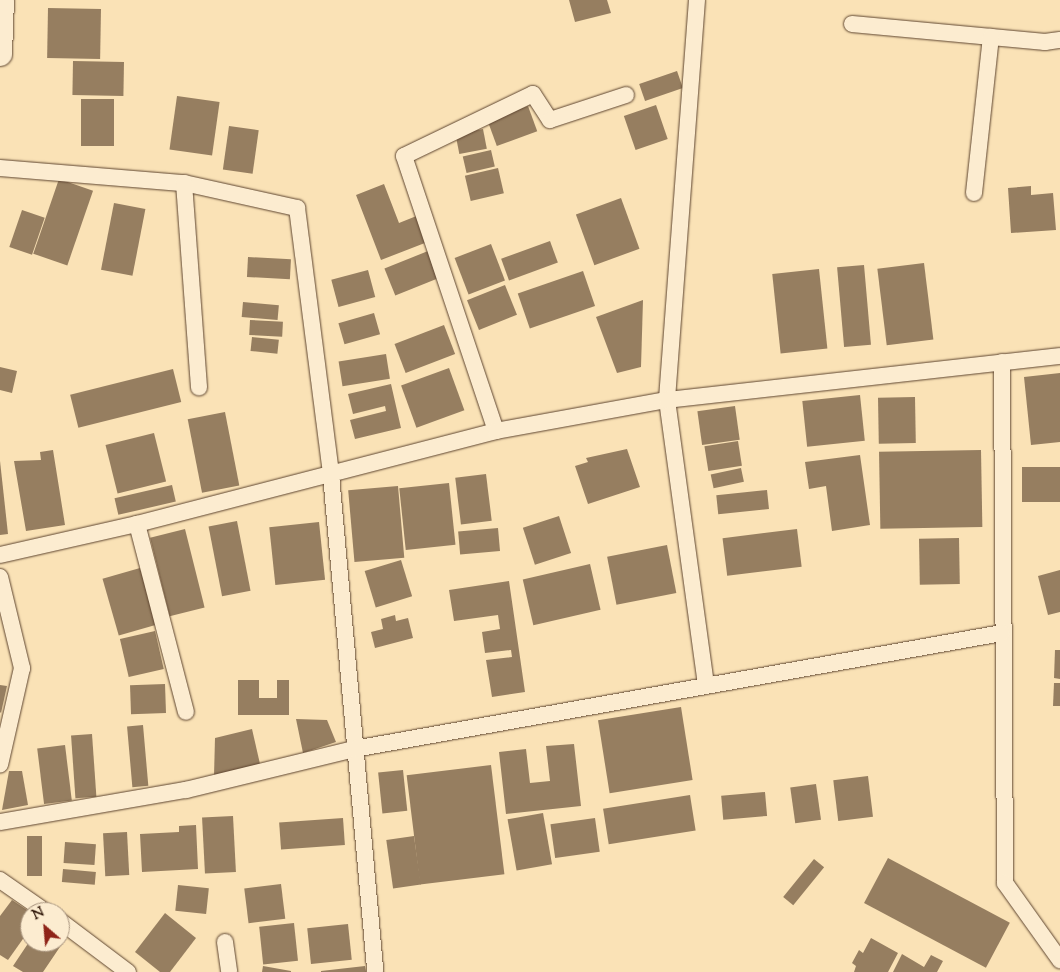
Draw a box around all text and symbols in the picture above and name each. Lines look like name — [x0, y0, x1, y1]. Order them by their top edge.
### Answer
north arrow — [20, 902, 70, 952]
text: N — [29, 903, 48, 926]

